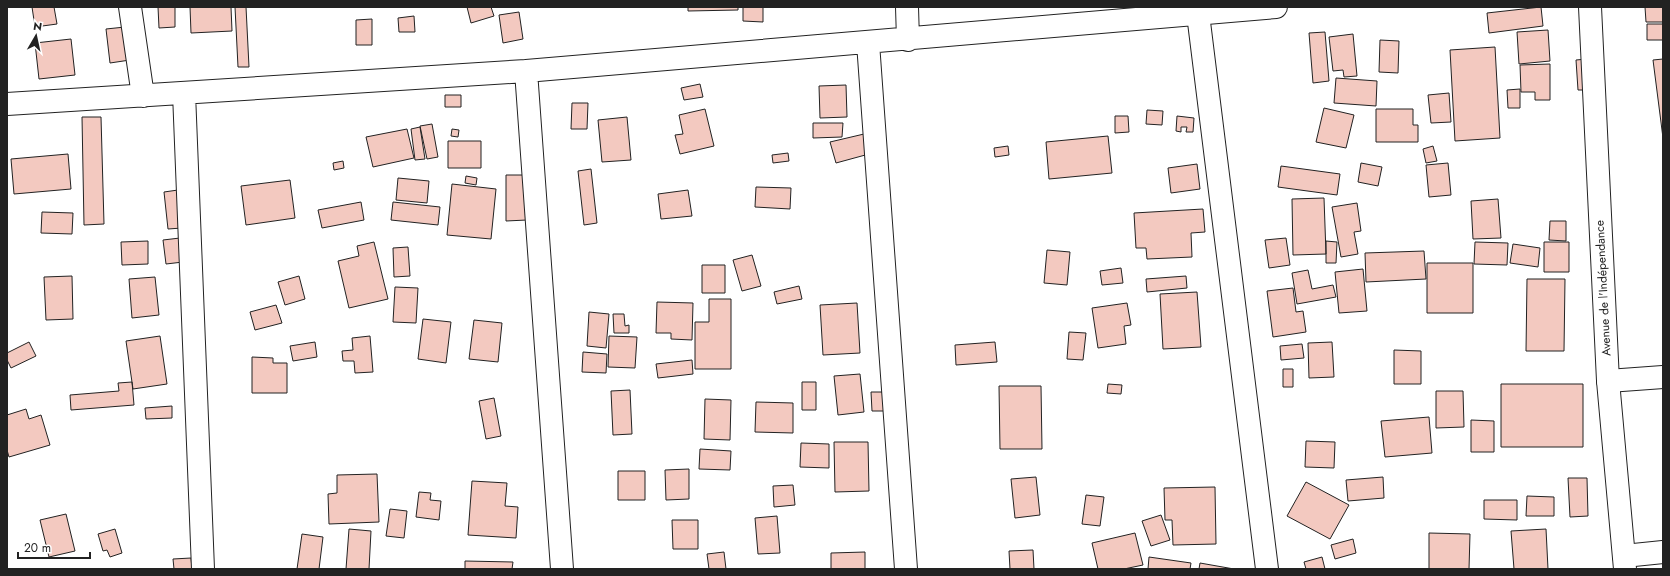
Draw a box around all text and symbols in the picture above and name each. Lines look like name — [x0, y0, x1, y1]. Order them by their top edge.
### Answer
north arrow — [16, 16, 56, 56]
text: N — [32, 18, 43, 35]
street label: Avenue de l'Indépendance — [1590, 220, 1616, 356]
scale bar — [18, 534, 90, 560]
text: 20 m — [24, 539, 51, 557]

